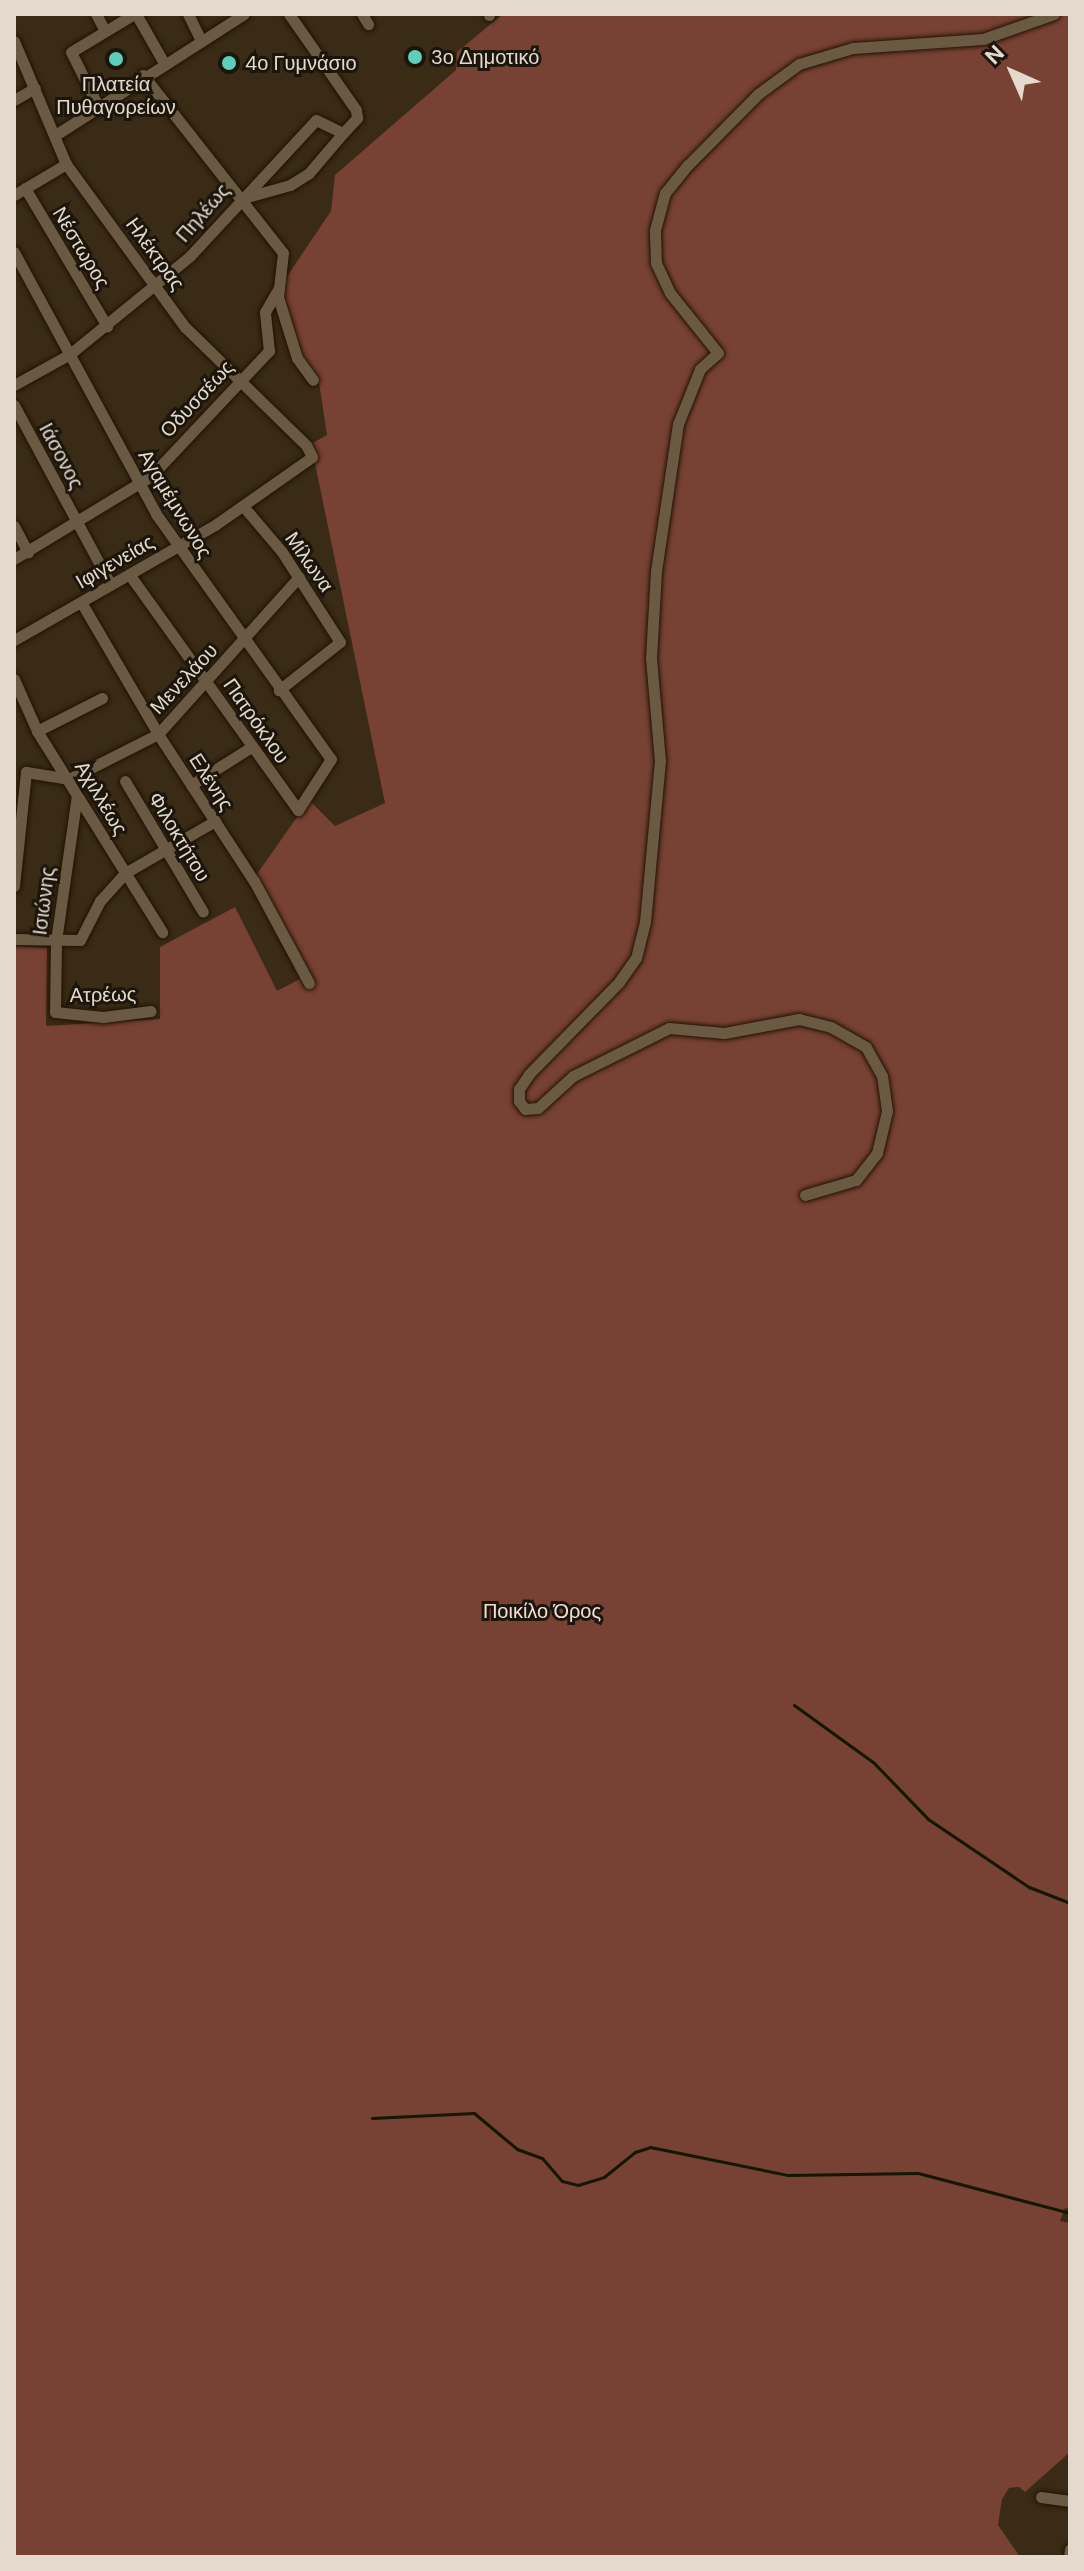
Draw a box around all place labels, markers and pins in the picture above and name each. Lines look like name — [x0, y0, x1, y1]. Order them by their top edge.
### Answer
place label: 3ο Δημοτικό — [431, 45, 539, 69]
marker: 3ο Δημοτικό — [406, 48, 424, 66]
marker: Πλατεία Πυθαγορείων — [107, 50, 125, 68]
place label: 4ο Γυμνάσιο — [245, 51, 357, 75]
marker: 4ο Γυμνάσιο — [220, 54, 238, 72]
place label: Πλατεία Πυθαγορείων — [56, 72, 176, 119]

